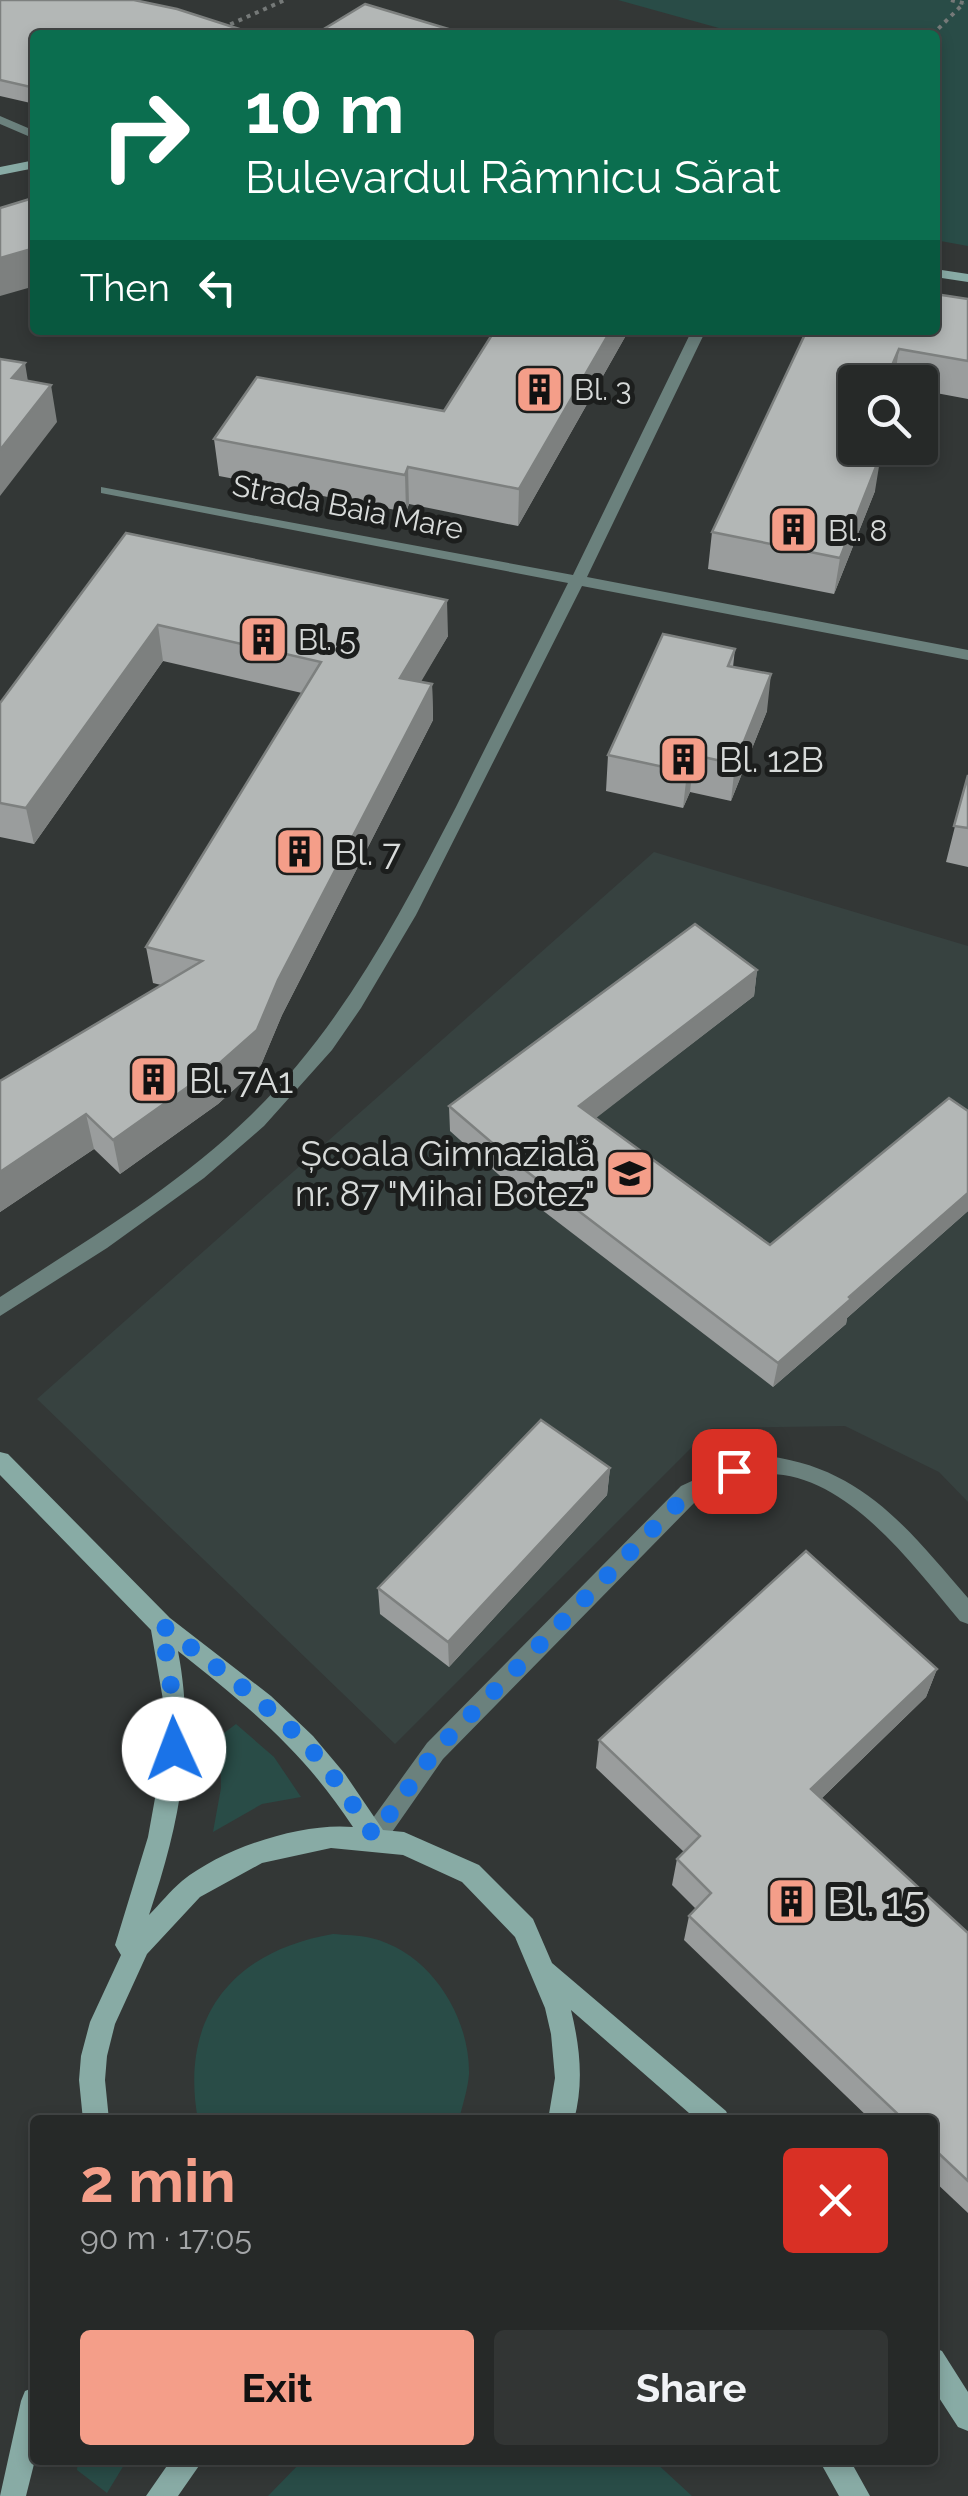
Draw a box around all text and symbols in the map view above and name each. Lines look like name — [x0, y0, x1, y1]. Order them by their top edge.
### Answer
text: 10 m — [245, 67, 405, 149]
icon: right — [80, 70, 210, 200]
text: Bulevardul Râmnicu Sărat — [245, 151, 781, 204]
icon: left — [190, 260, 245, 315]
text: Then — [80, 265, 170, 310]
building icon: Bl. 3 — [513, 363, 565, 415]
map controls — [838, 365, 938, 465]
button: search — [838, 365, 938, 465]
place label: Bl. 3 — [574, 372, 631, 407]
street label: Strada Baia Mare — [230, 467, 466, 547]
building icon: Bl. 8 — [767, 504, 819, 556]
place label: Bl. 8 — [828, 513, 887, 548]
building icon: Bl. 5 — [237, 613, 289, 665]
place label: Bl. 5 — [298, 622, 356, 657]
building icon: Bl. 12B — [658, 733, 710, 785]
place label: Bl. 12B — [719, 739, 824, 780]
building icon: Bl. 7 — [273, 826, 325, 878]
place label: Bl. 7 — [334, 832, 401, 873]
building icon: Bl. 7A1 — [128, 1054, 180, 1106]
place label: Bl. 7A1 — [189, 1060, 293, 1101]
place label: Școala Gimnazială nr. 87 "Mihai Botez" — [295, 1133, 595, 1214]
school or university icon: Școala Gimnazială nr. 87 "Mihai Botez" — [604, 1147, 656, 1199]
pin — [692, 1429, 777, 1514]
icon: arrive — [707, 1444, 762, 1499]
position arrow — [122, 1697, 226, 1801]
building icon: Bl. 15 — [766, 1875, 818, 1927]
place label: Bl. 15 — [827, 1877, 926, 1926]
text: 2 min — [80, 2146, 236, 2216]
button: close — [783, 2148, 888, 2253]
text: 90 m · 17:05 — [80, 2219, 252, 2256]
button: Exit — [80, 2330, 474, 2445]
button: Share — [494, 2330, 888, 2445]

